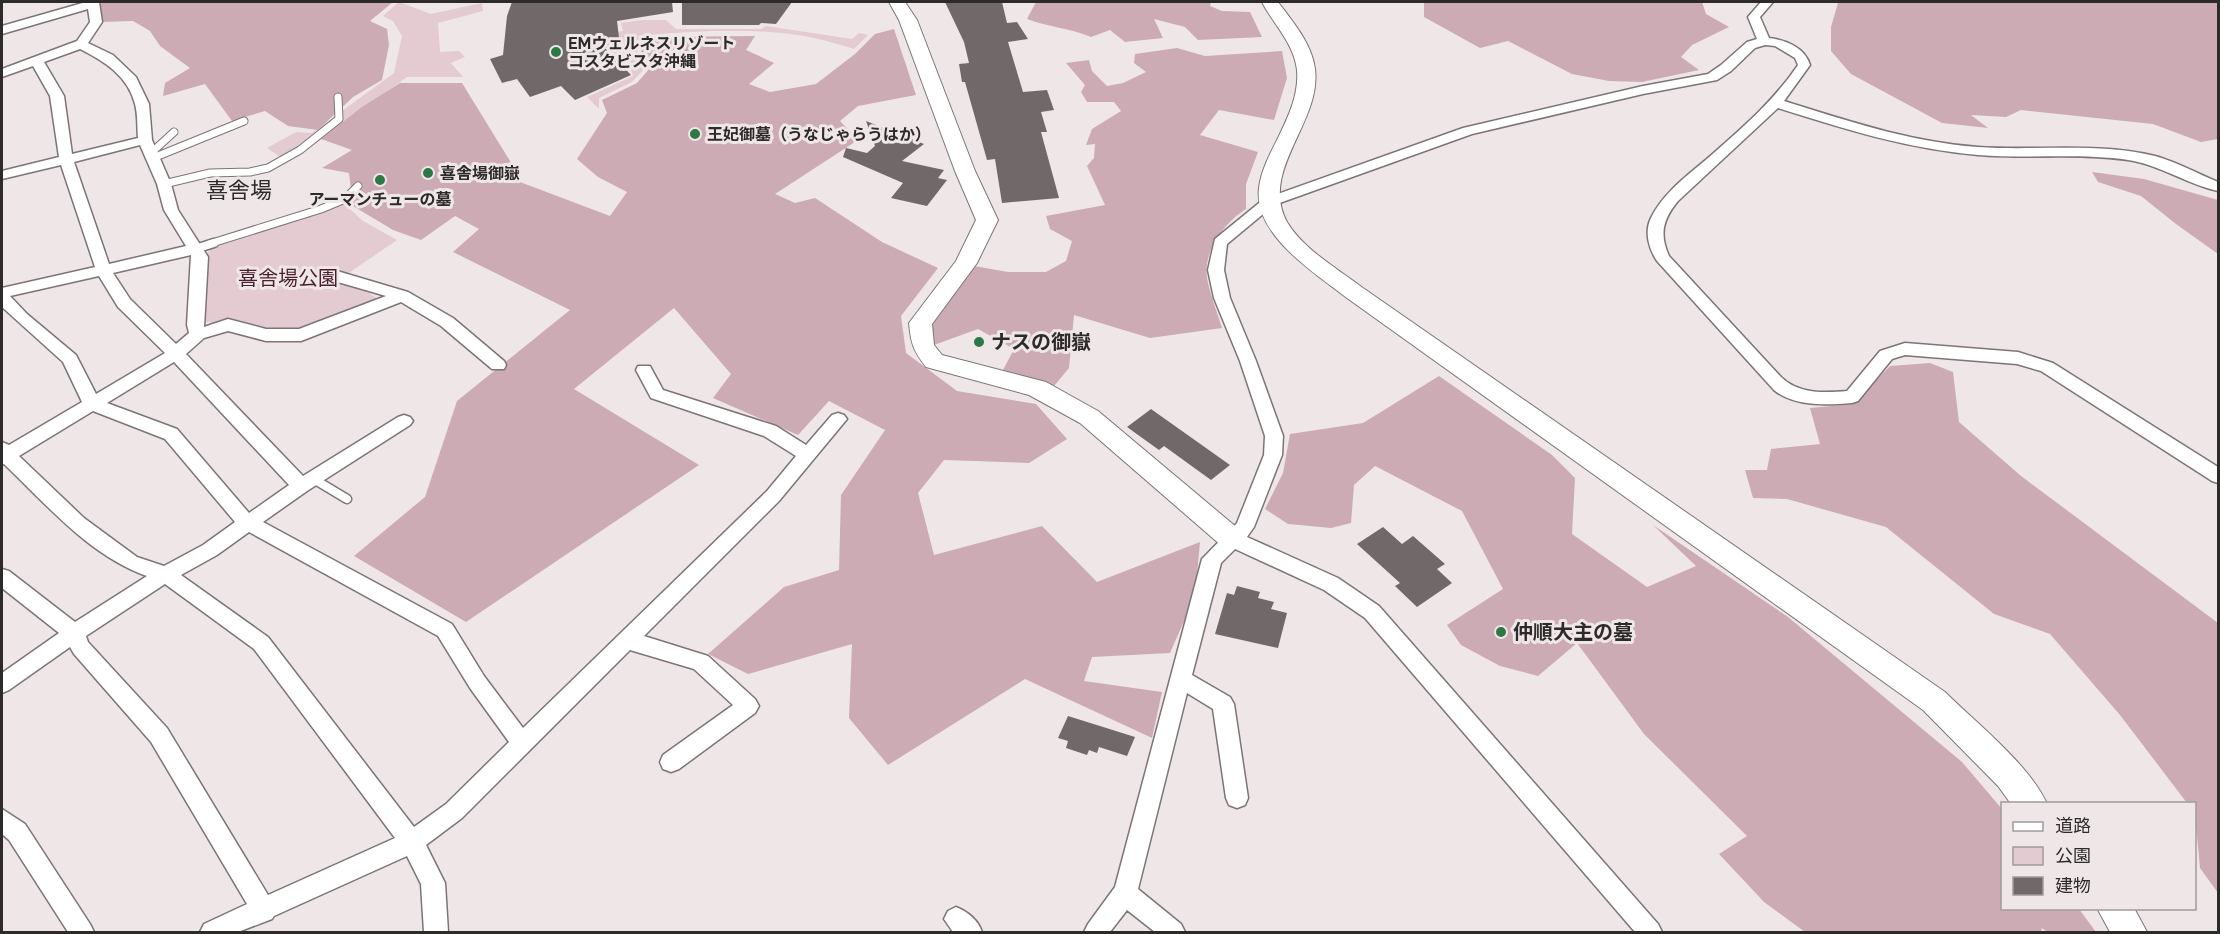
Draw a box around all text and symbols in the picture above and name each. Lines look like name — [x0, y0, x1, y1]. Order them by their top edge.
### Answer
place label: EMウェルネスリゾート コスタビスタ沖縄 — [568, 34, 735, 71]
marker: EMウェルネスリゾート コスタビスタ沖縄 — [549, 45, 563, 59]
place label: 王妃御墓（うなじゃらうはか） — [707, 125, 931, 144]
marker: 王妃御墓（うなじゃらうはか） — [688, 127, 702, 141]
place label: 喜舎場御嶽 — [440, 164, 520, 183]
marker: 喜舎場御嶽 — [421, 166, 435, 180]
marker: アーマンチューの墓 — [373, 173, 387, 187]
district label: 喜舎場 — [206, 177, 272, 203]
place label: アーマンチューの墓 — [308, 190, 452, 209]
park label: 喜舎場公園 — [238, 266, 338, 290]
place label: ナスの御嶽 — [991, 330, 1091, 354]
marker: ナスの御嶽 — [972, 335, 986, 349]
place label: 仲順大主の墓 — [1513, 620, 1633, 644]
marker: 仲順大主の墓 — [1494, 625, 1508, 639]
legend — [2001, 802, 2196, 910]
text: 道路 — [2055, 815, 2091, 836]
text: 公園 — [2055, 845, 2091, 866]
text: 建物 — [2055, 875, 2091, 896]

